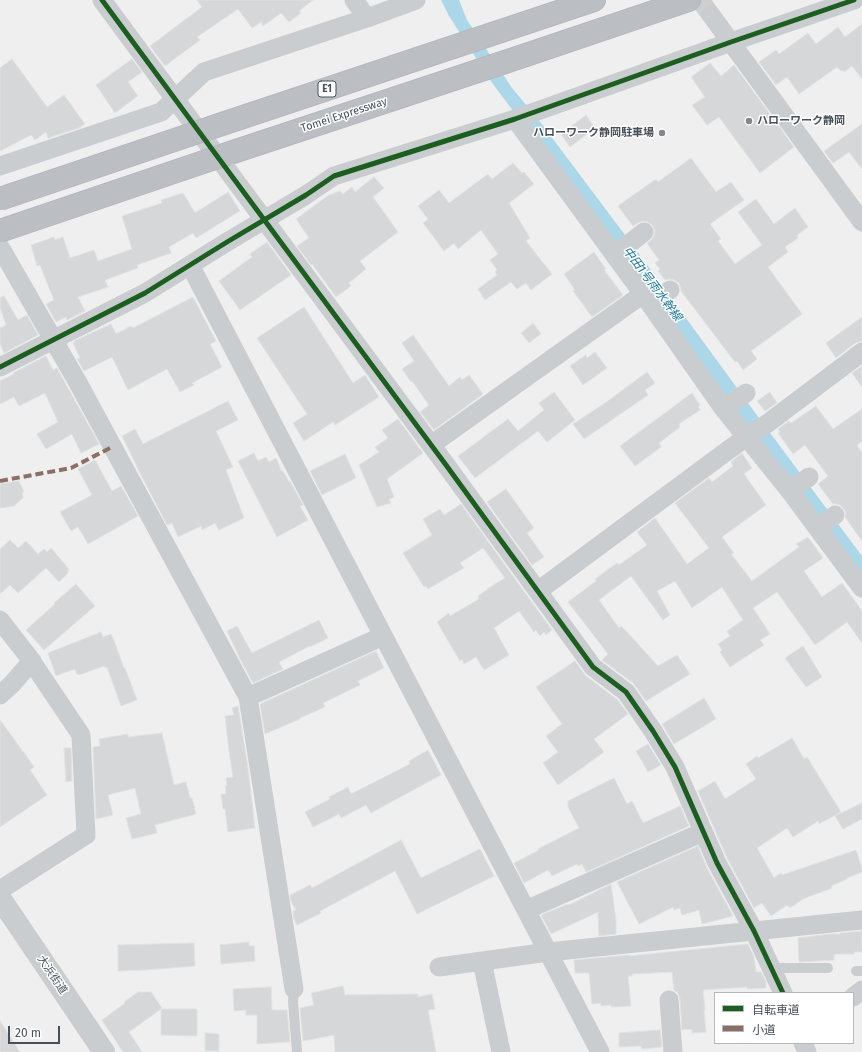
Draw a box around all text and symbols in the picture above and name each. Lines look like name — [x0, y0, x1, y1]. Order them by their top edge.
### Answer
road number: E1 — [318, 81, 336, 97]
street label: Tomei Expressway — [299, 95, 389, 135]
place label: ハローワーク静岡 — [757, 114, 845, 128]
marker: ハローワーク静岡 — [744, 116, 754, 126]
place label: ハローワーク静岡駐車場 — [533, 126, 654, 140]
marker: ハローワーク静岡駐車場 — [657, 128, 667, 138]
water label: 中田1号雨水幹線 — [619, 244, 685, 324]
street label: 大浜街道 — [34, 953, 70, 997]
legend — [714, 992, 854, 1044]
text: 自転車道 — [752, 1003, 800, 1017]
scale bar — [10, 1018, 62, 1044]
text: 小道 — [752, 1023, 776, 1037]
text: 20 m — [15, 1026, 41, 1040]

